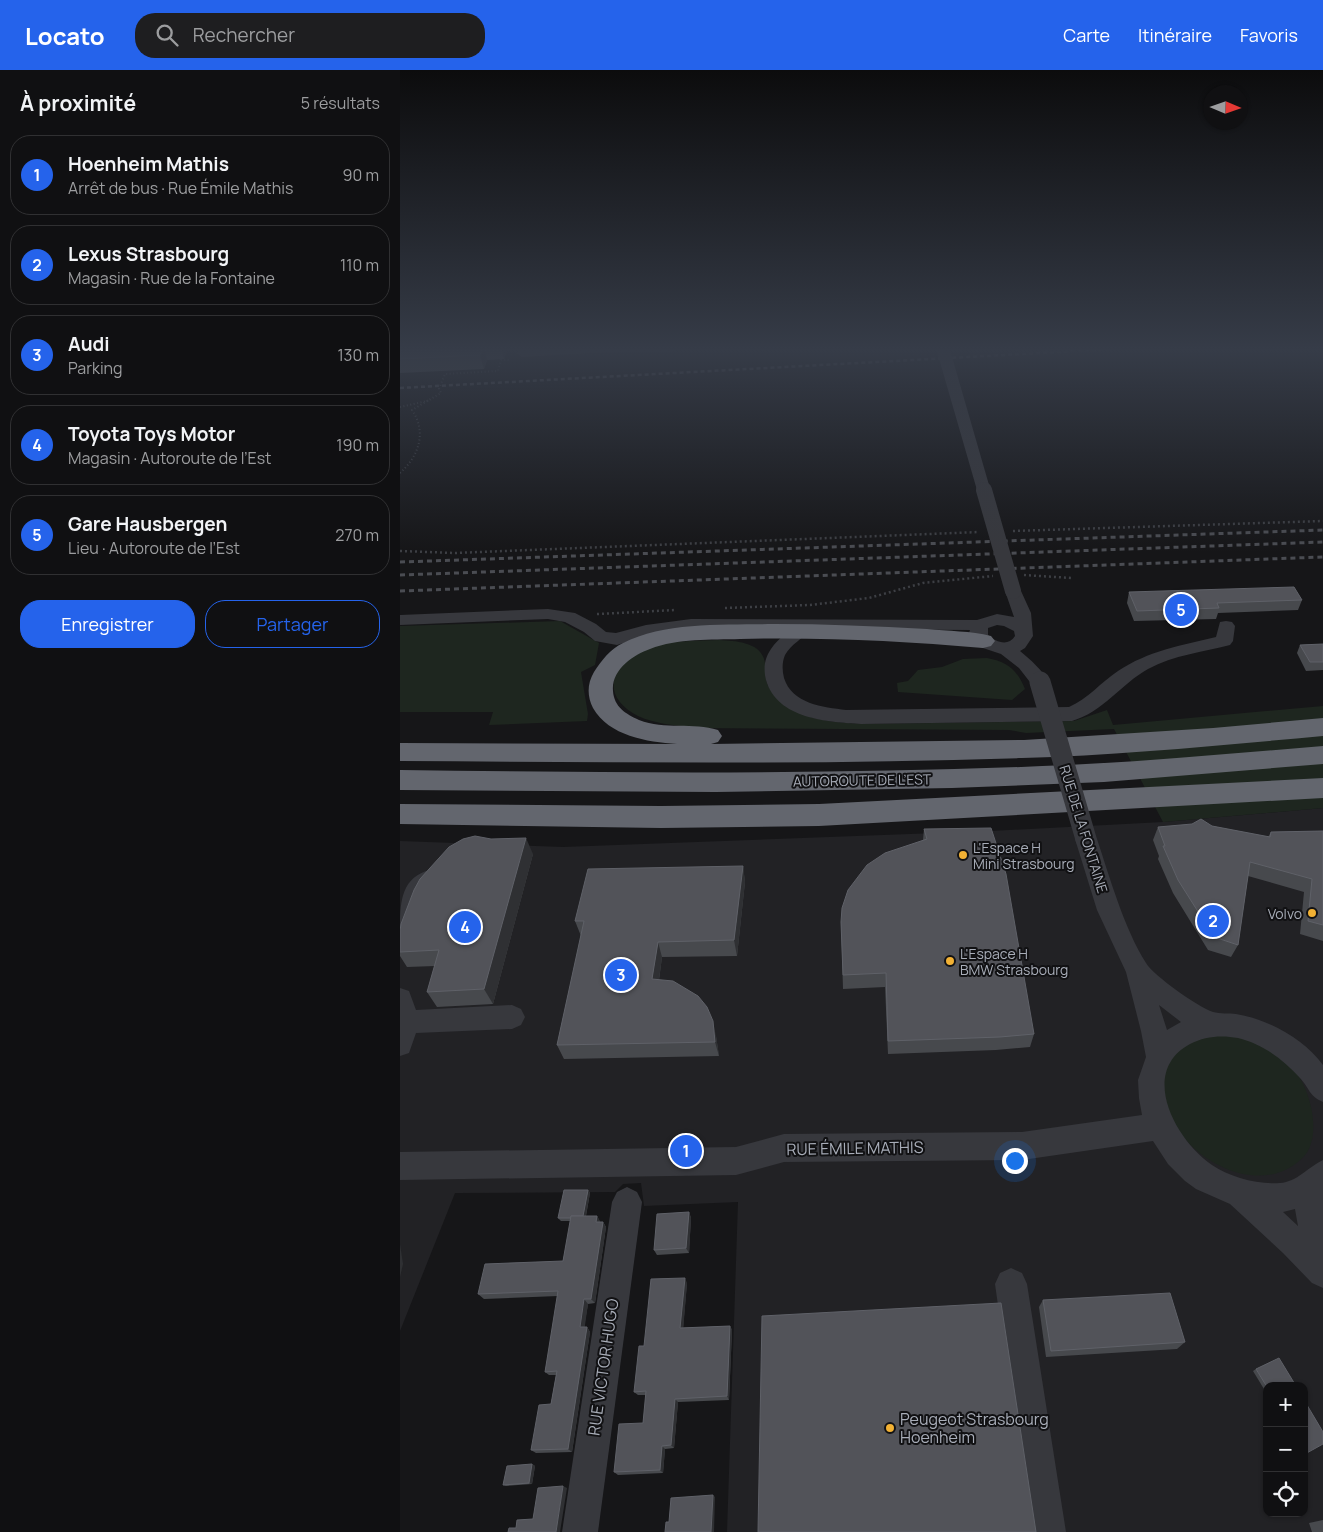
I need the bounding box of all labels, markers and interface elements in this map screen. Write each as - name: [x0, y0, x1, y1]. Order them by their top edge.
- search box: [135, 13, 485, 58]
- text: Locato: [25, 19, 105, 52]
- icon: search: [153, 21, 181, 49]
- text: Rechercher: [193, 22, 295, 48]
- text: Carte: [1063, 23, 1110, 47]
- text: Itinéraire: [1138, 23, 1212, 47]
- text: Favoris: [1240, 23, 1298, 47]
- north arrow: [1203, 85, 1248, 130]
- text: À proximité: [20, 89, 136, 117]
- text: 5 résultats: [301, 92, 380, 114]
- text: Hoenheim Mathis: [68, 151, 229, 177]
- text: 1: [33, 164, 41, 186]
- text: 90 m: [343, 164, 379, 186]
- text: Arrêt de bus · Rue Émile Mathis: [68, 177, 293, 199]
- text: Lexus Strasbourg: [68, 241, 229, 267]
- text: 2: [32, 254, 42, 276]
- text: 110 m: [340, 254, 379, 276]
- text: Magasin · Rue de la Fontaine: [68, 267, 275, 289]
- text: Audi: [68, 331, 110, 357]
- text: 3: [32, 344, 42, 366]
- text: 130 m: [337, 344, 379, 366]
- text: Parking: [68, 357, 123, 379]
- text: Toyota Toys Motor: [68, 421, 235, 447]
- text: 4: [32, 434, 42, 456]
- text: 190 m: [336, 434, 379, 456]
- text: Magasin · Autoroute de l’Est: [68, 447, 272, 469]
- text: Gare Hausbergen: [68, 511, 227, 537]
- text: 5: [32, 524, 42, 546]
- text: 270 m: [335, 524, 379, 546]
- text: Lieu · Autoroute de l’Est: [68, 537, 240, 559]
- pin: 5: [1165, 591, 1197, 629]
- button: Enregistrer: [20, 600, 195, 648]
- button: Partager: [205, 600, 380, 648]
- street label: RUE DE LA FONTAINE: [1055, 763, 1113, 895]
- street label: AUTOROUTE DE L’EST: [793, 769, 932, 791]
- place label: L'Espace H Mini Strasbourg: [973, 838, 1075, 873]
- marker: L'Espace H Mini Strasbourg: [957, 849, 969, 861]
- pin: 2: [1197, 902, 1229, 940]
- place label: Volvo: [1268, 904, 1302, 923]
- marker: Volvo: [1306, 907, 1318, 919]
- pin: 4: [449, 908, 481, 946]
- place label: L'Espace H BMW Strasbourg: [960, 944, 1068, 979]
- marker: L'Espace H BMW Strasbourg: [944, 955, 956, 967]
- pin: 3: [605, 956, 637, 994]
- pin: 1: [670, 1132, 702, 1170]
- street label: RUE ÉMILE MATHIS: [786, 1136, 924, 1160]
- your location: [1002, 1148, 1028, 1174]
- street label: RUE VICTOR HUGO: [583, 1297, 624, 1437]
- map controls: [1263, 1382, 1308, 1517]
- button: +: [1263, 1382, 1308, 1427]
- place label: Peugeot Strasbourg Hoenheim: [900, 1408, 1049, 1448]
- marker: Peugeot Strasbourg Hoenheim: [884, 1422, 896, 1434]
- button: −: [1263, 1427, 1308, 1472]
- button: locate: [1263, 1472, 1308, 1517]

